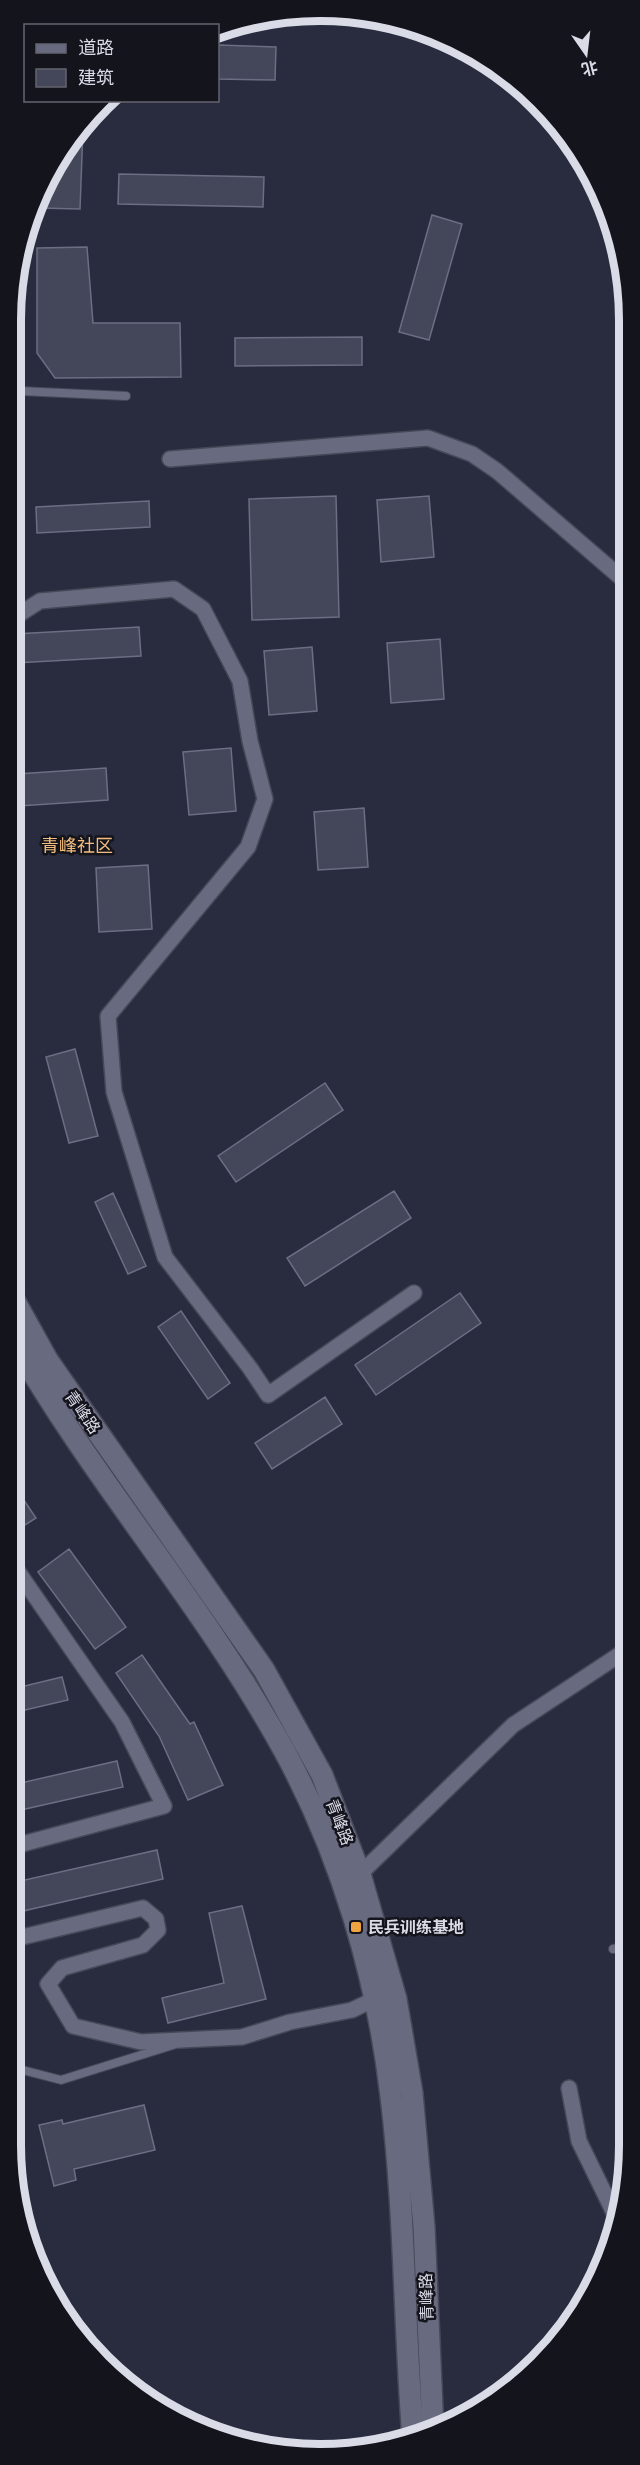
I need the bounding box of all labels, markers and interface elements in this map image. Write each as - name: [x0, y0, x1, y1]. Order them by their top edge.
- legend: [24, 24, 219, 102]
- north arrow: [556, 24, 616, 84]
- text: 道路: [78, 38, 114, 58]
- text: 北: [580, 58, 599, 78]
- text: 建筑: [78, 68, 114, 88]
- district label: 青峰社区: [41, 836, 113, 856]
- street label: 青峰路: [62, 1388, 103, 1437]
- street label: 青峰路: [323, 1797, 356, 1848]
- place label: 民兵训练基地: [368, 1919, 464, 1936]
- marker: 民兵训练基地: [349, 1920, 363, 1934]
- street label: 青峰路: [417, 2273, 436, 2321]

